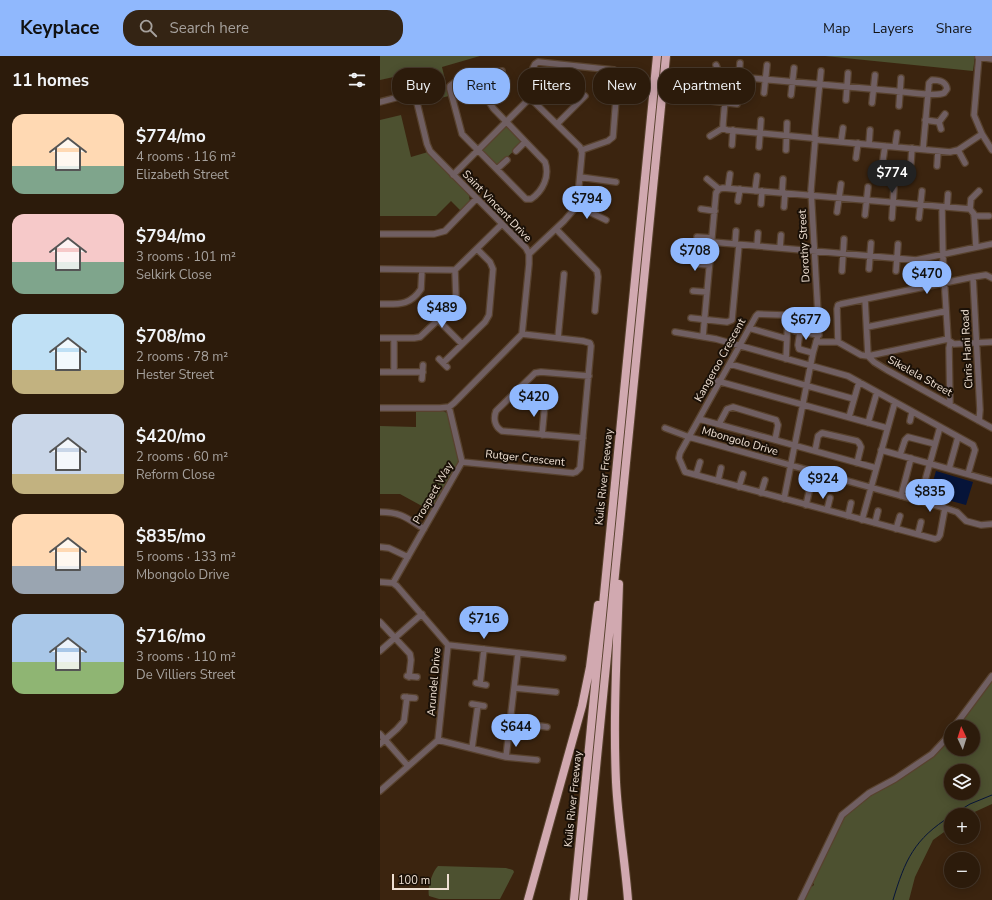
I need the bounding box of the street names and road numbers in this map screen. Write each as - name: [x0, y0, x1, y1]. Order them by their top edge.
- street label: Saint Vincent Drive: [459, 167, 535, 245]
- street label: Dorothy Street: [795, 209, 813, 283]
- street label: Chris Hani Road: [957, 309, 977, 389]
- street label: Kangeroo Crescent: [691, 315, 749, 405]
- street label: Sikelela Street: [885, 352, 955, 400]
- street label: Mbongolo Drive: [700, 423, 780, 459]
- street label: Kuils River Freeway: [591, 428, 617, 526]
- street label: Rutger Crescent: [485, 446, 566, 470]
- street label: Prospect Way: [409, 459, 457, 527]
- street label: Arundel Drive: [424, 647, 444, 717]
- street label: Kuils River Freeway: [560, 750, 586, 848]

